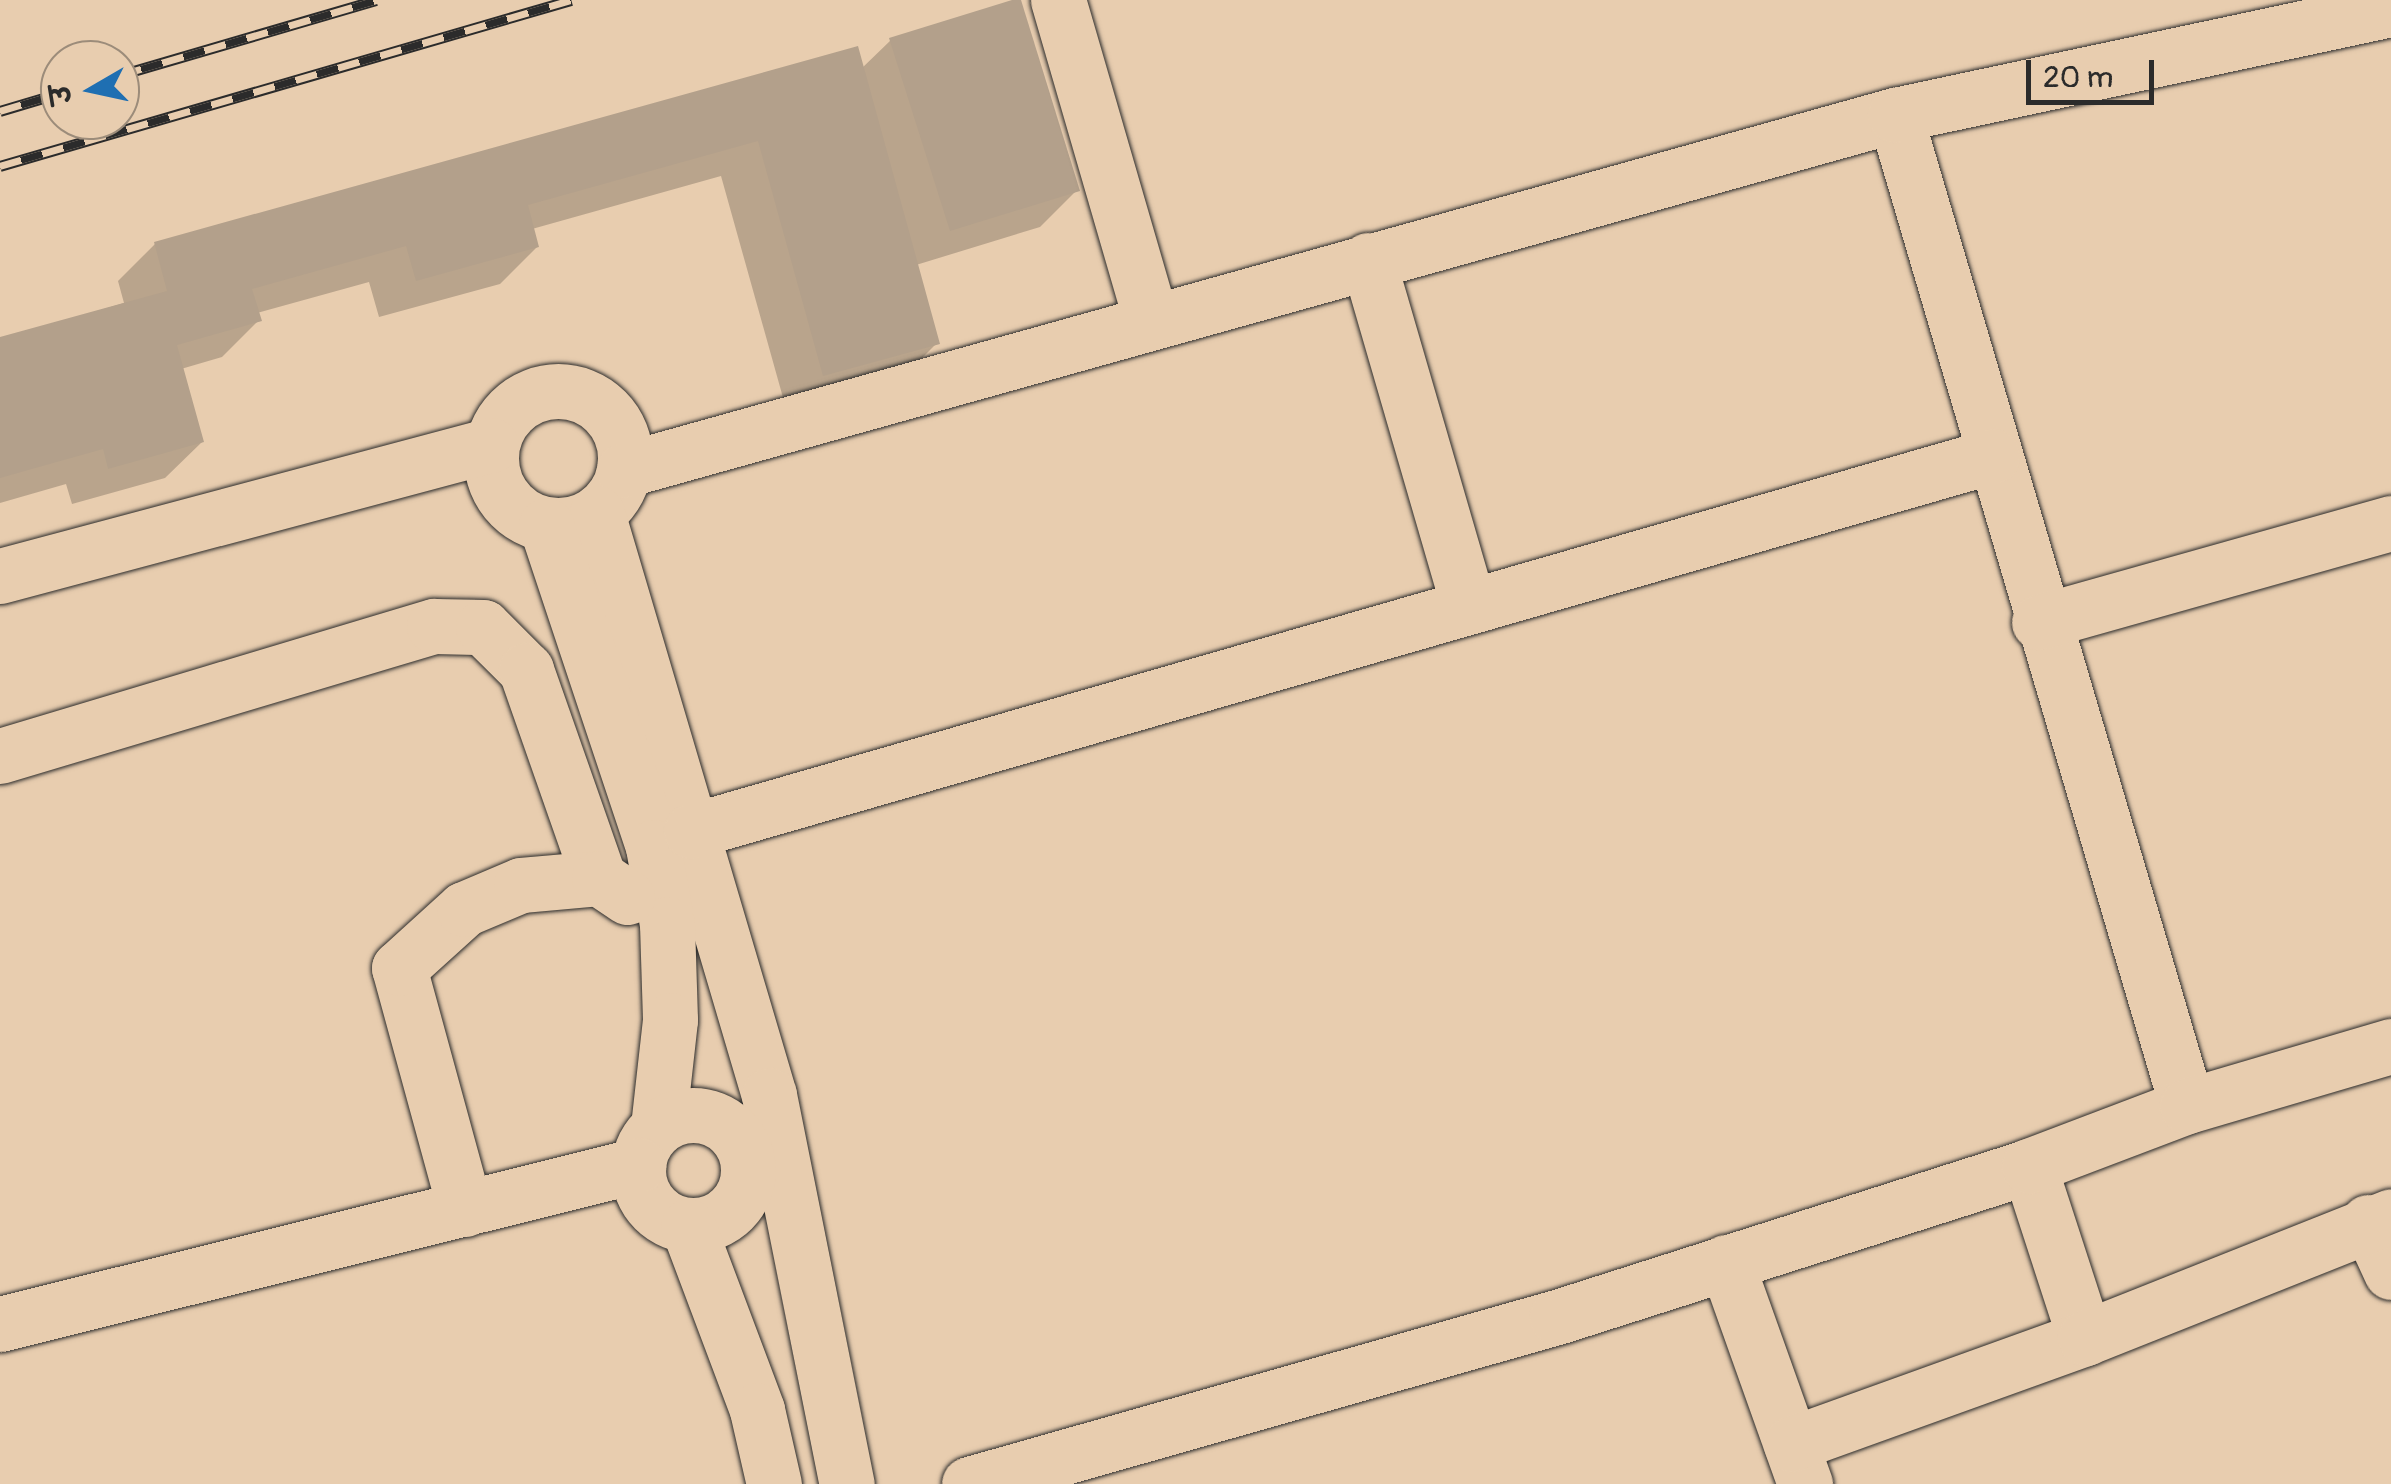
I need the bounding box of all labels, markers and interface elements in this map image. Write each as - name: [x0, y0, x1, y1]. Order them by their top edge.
- north arrow: [40, 40, 140, 140]
- scale bar: [2031, 40, 2158, 102]
- text: 20 m: [2043, 59, 2113, 96]
- text: उ: [43, 83, 81, 106]

